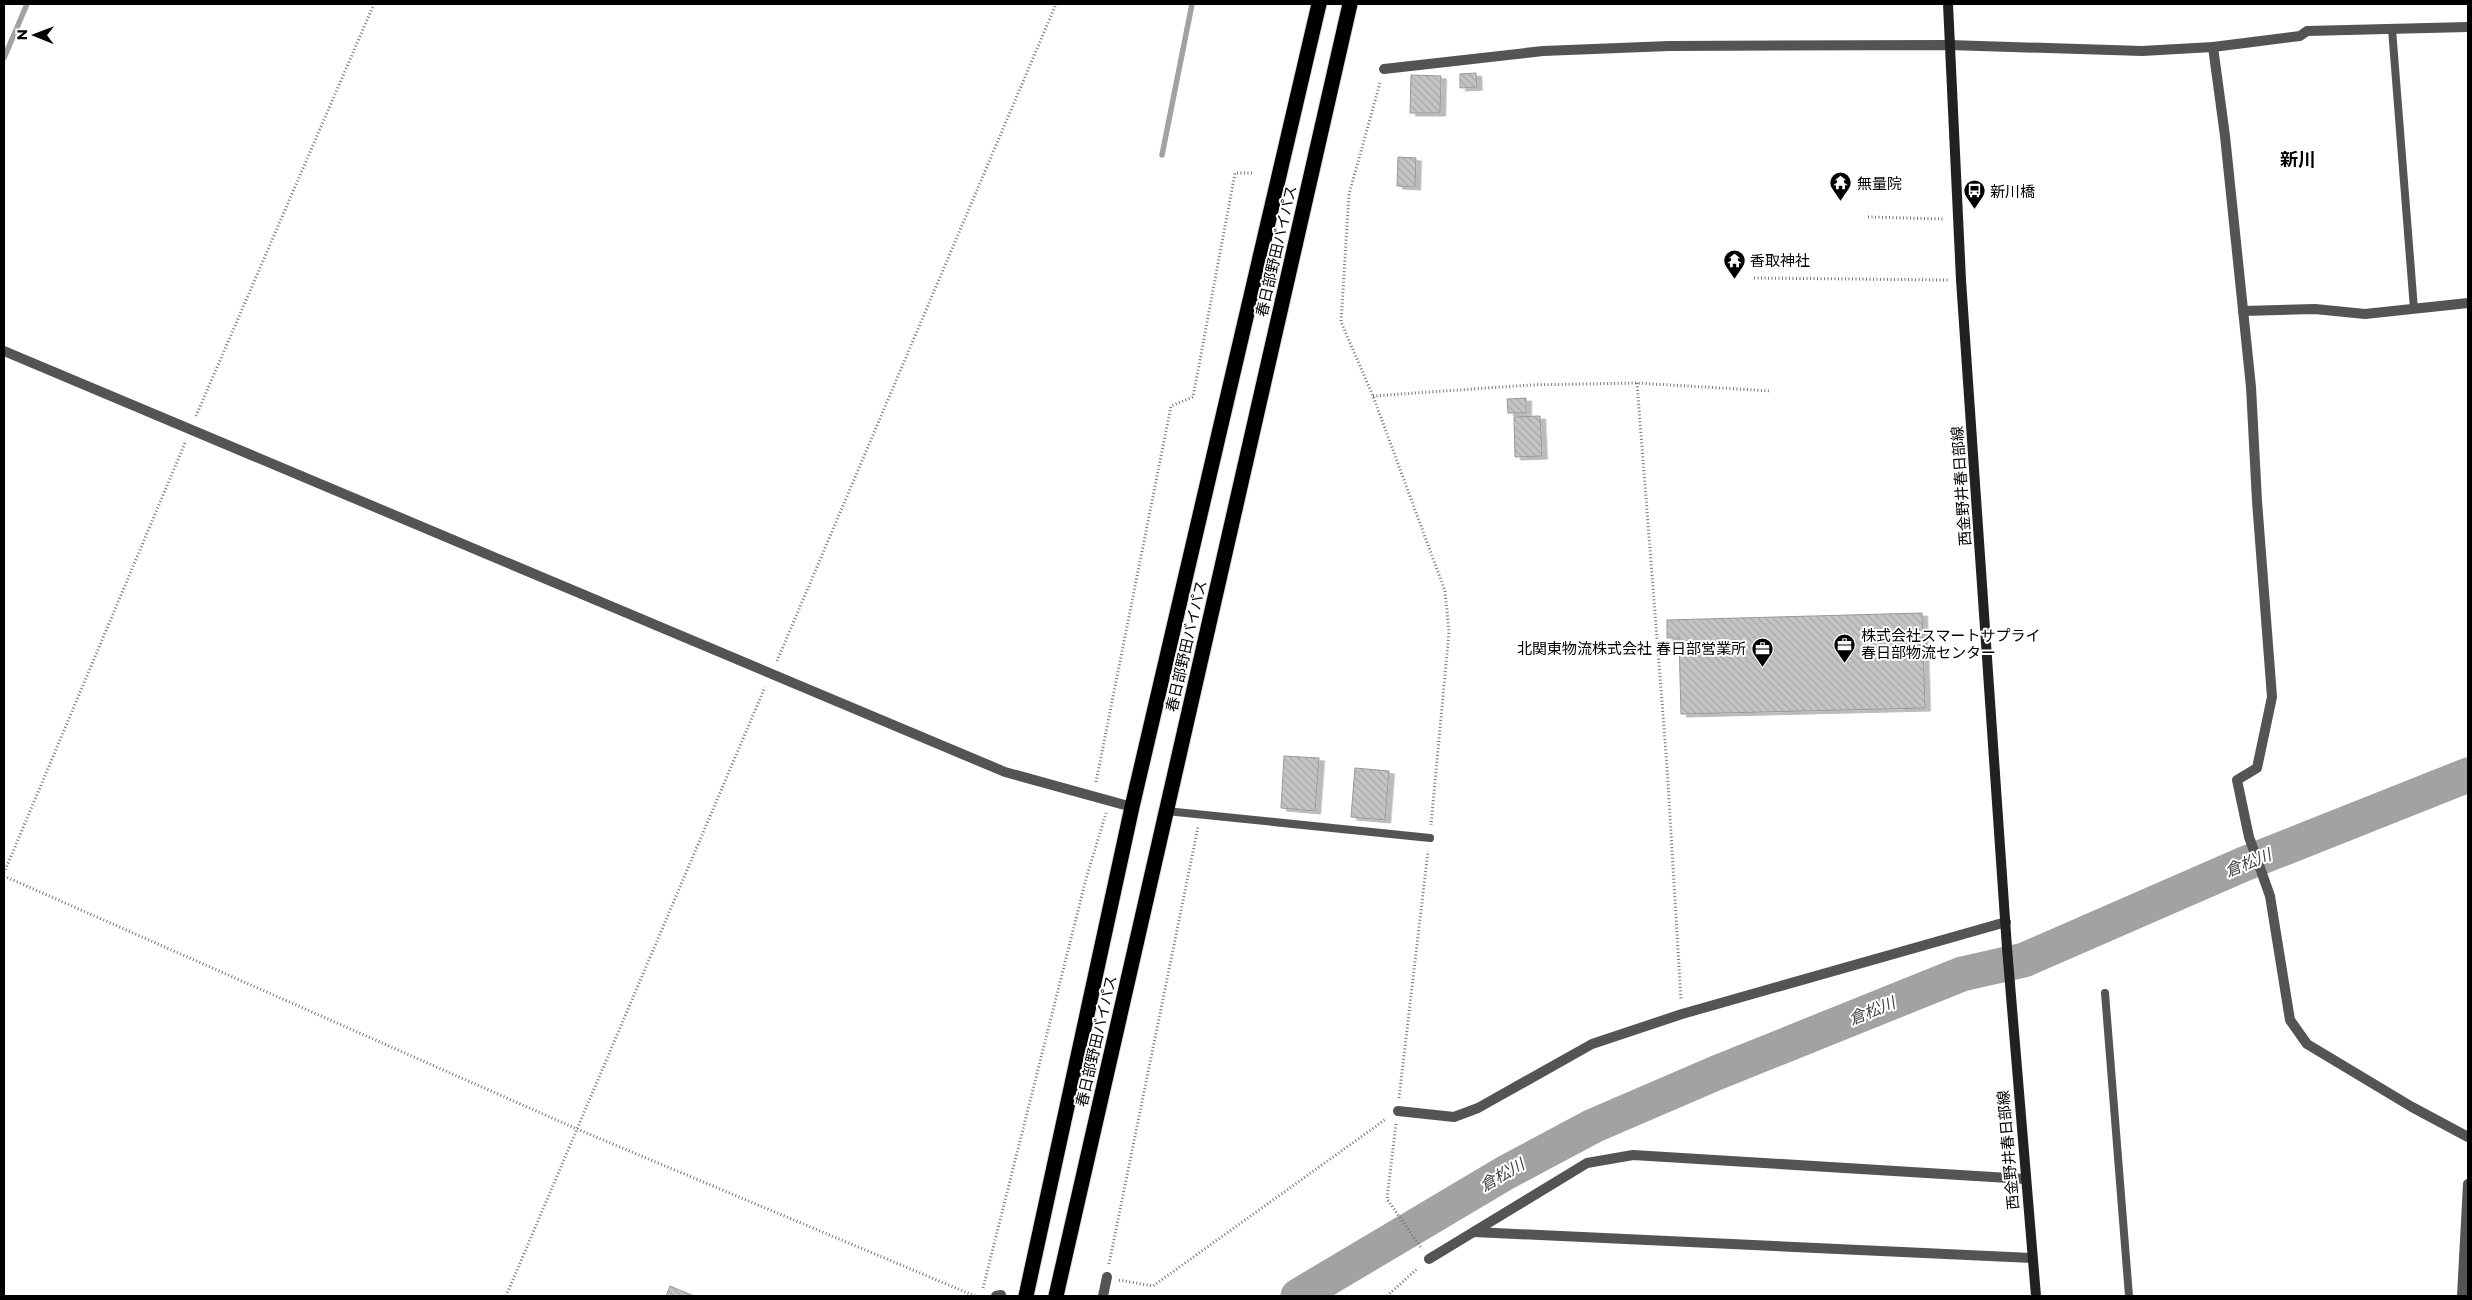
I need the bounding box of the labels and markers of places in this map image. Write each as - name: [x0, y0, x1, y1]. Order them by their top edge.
- temple icon: 無量院: [1829, 171, 1853, 202]
- place label: 無量院: [1857, 174, 1902, 193]
- bus stop icon: 新川橋: [1962, 179, 1986, 210]
- place label: 新川橋: [1990, 182, 2035, 201]
- temple icon: 香取神社: [1722, 248, 1746, 279]
- place label: 香取神社: [1750, 251, 1810, 270]
- place label: 株式会社スマートサプライ 春日部物流センター: [1861, 626, 2041, 662]
- office icon: 株式会社スマートサプライ 春日部物流センター: [1833, 632, 1857, 663]
- office icon: 北関東物流株式会社 春日部営業所: [1750, 636, 1774, 667]
- place label: 北関東物流株式会社 春日部営業所: [1517, 639, 1746, 658]

